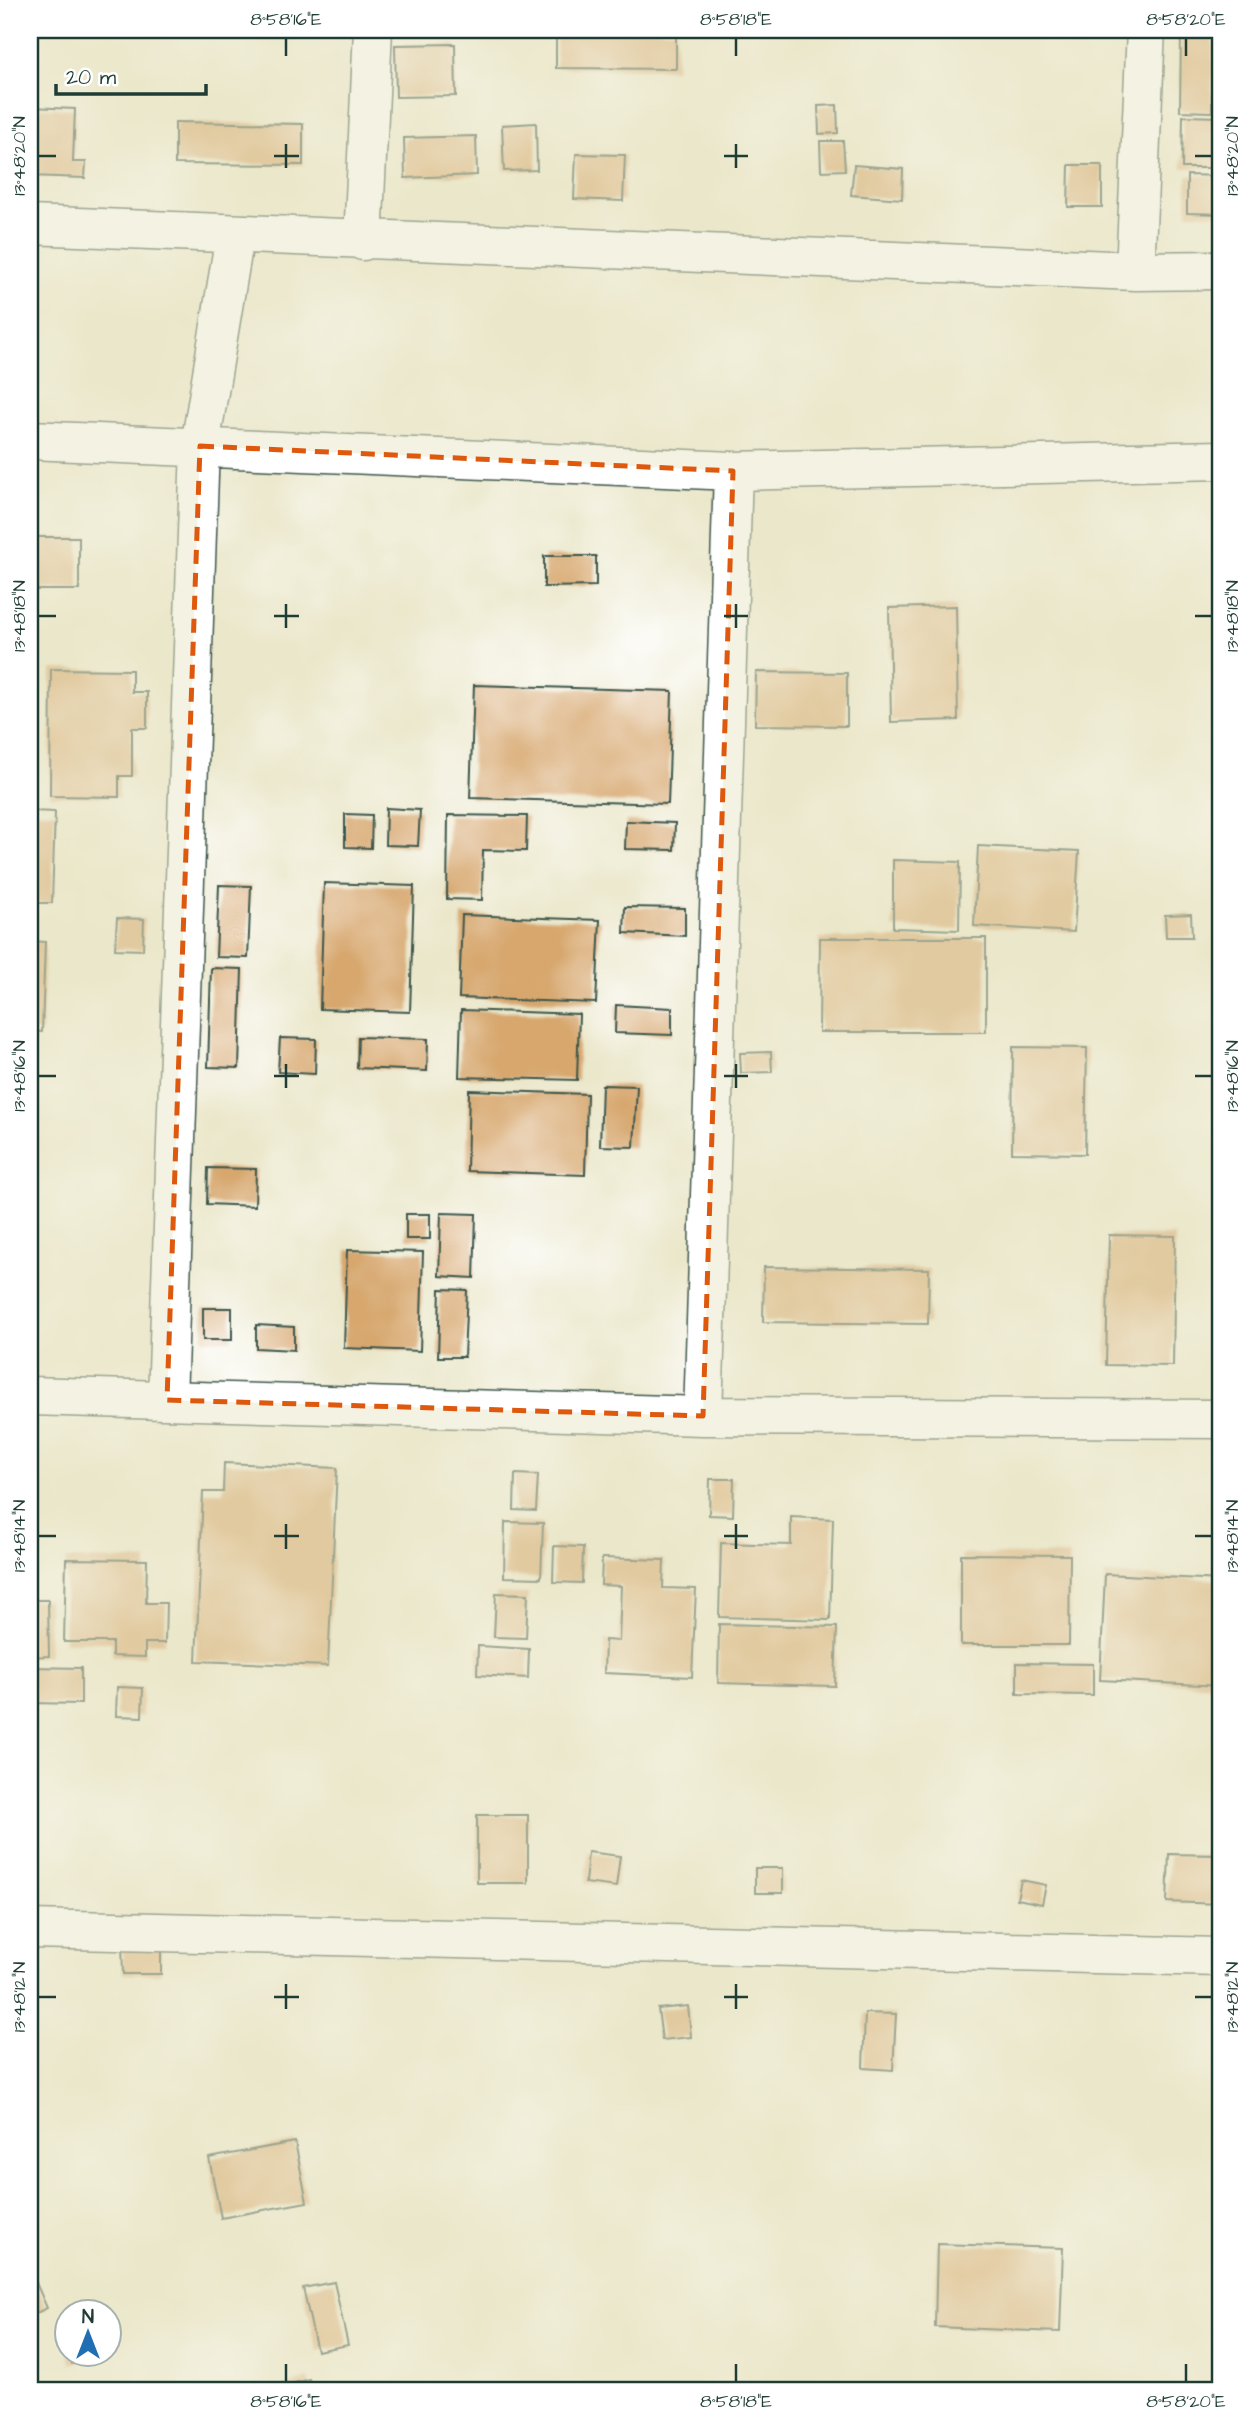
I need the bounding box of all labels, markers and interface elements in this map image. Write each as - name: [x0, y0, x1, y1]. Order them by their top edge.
- text: 8°58'16"E: [250, 7, 322, 32]
- text: 8°58'18"E: [700, 7, 772, 32]
- text: 8°58'20"E: [1146, 7, 1226, 32]
- scale bar: [56, 52, 206, 96]
- text: 20 m: [66, 63, 117, 92]
- text: 13°48'20"N: [7, 116, 32, 196]
- text: 13°48'20"N: [1220, 116, 1245, 196]
- text: 13°48'18"N: [7, 580, 32, 652]
- text: 13°48'18"N: [1220, 580, 1245, 652]
- text: 13°48'16"N: [7, 1040, 32, 1112]
- text: 13°48'16"N: [1220, 1040, 1245, 1112]
- text: 13°48'14"N: [7, 1500, 32, 1572]
- text: 13°48'14"N: [1220, 1500, 1245, 1572]
- text: 13°48'12"N: [7, 1962, 32, 2032]
- text: 13°48'12"N: [1220, 1962, 1245, 2032]
- north arrow: [52, 2298, 122, 2368]
- text: N: [82, 2304, 94, 2331]
- text: 8°58'16"E: [250, 2389, 322, 2414]
- text: 8°58'18"E: [700, 2389, 772, 2414]
- text: 8°58'20"E: [1146, 2389, 1226, 2414]

